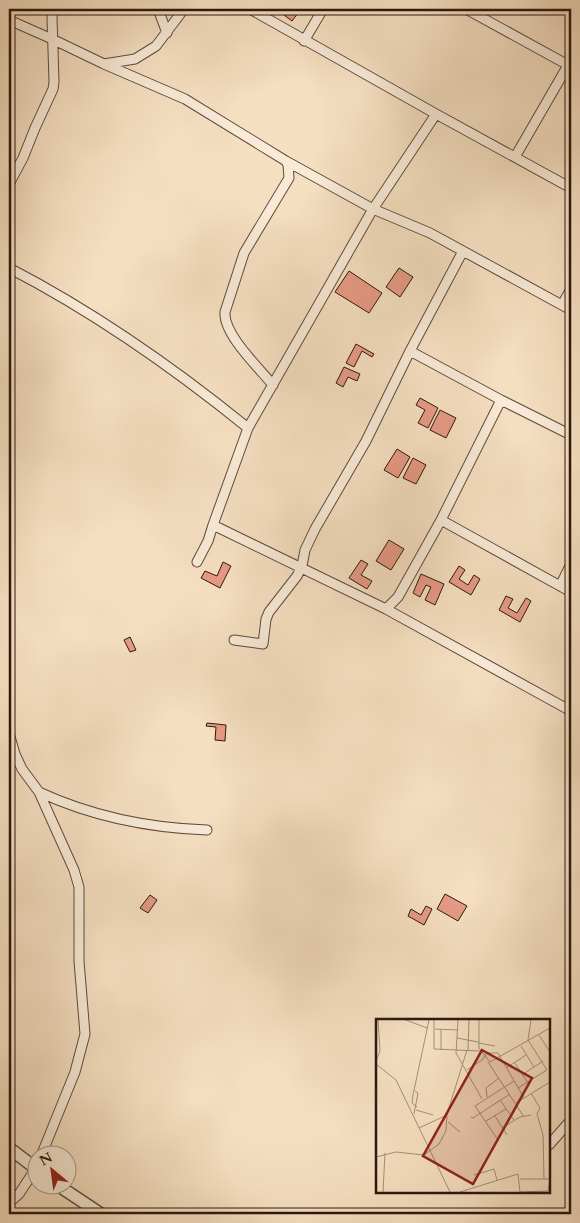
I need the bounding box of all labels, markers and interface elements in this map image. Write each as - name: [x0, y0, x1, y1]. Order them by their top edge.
- inset map: [376, 1019, 550, 1193]
- north arrow: [28, 1146, 78, 1196]
- text: N: [36, 1148, 56, 1170]

